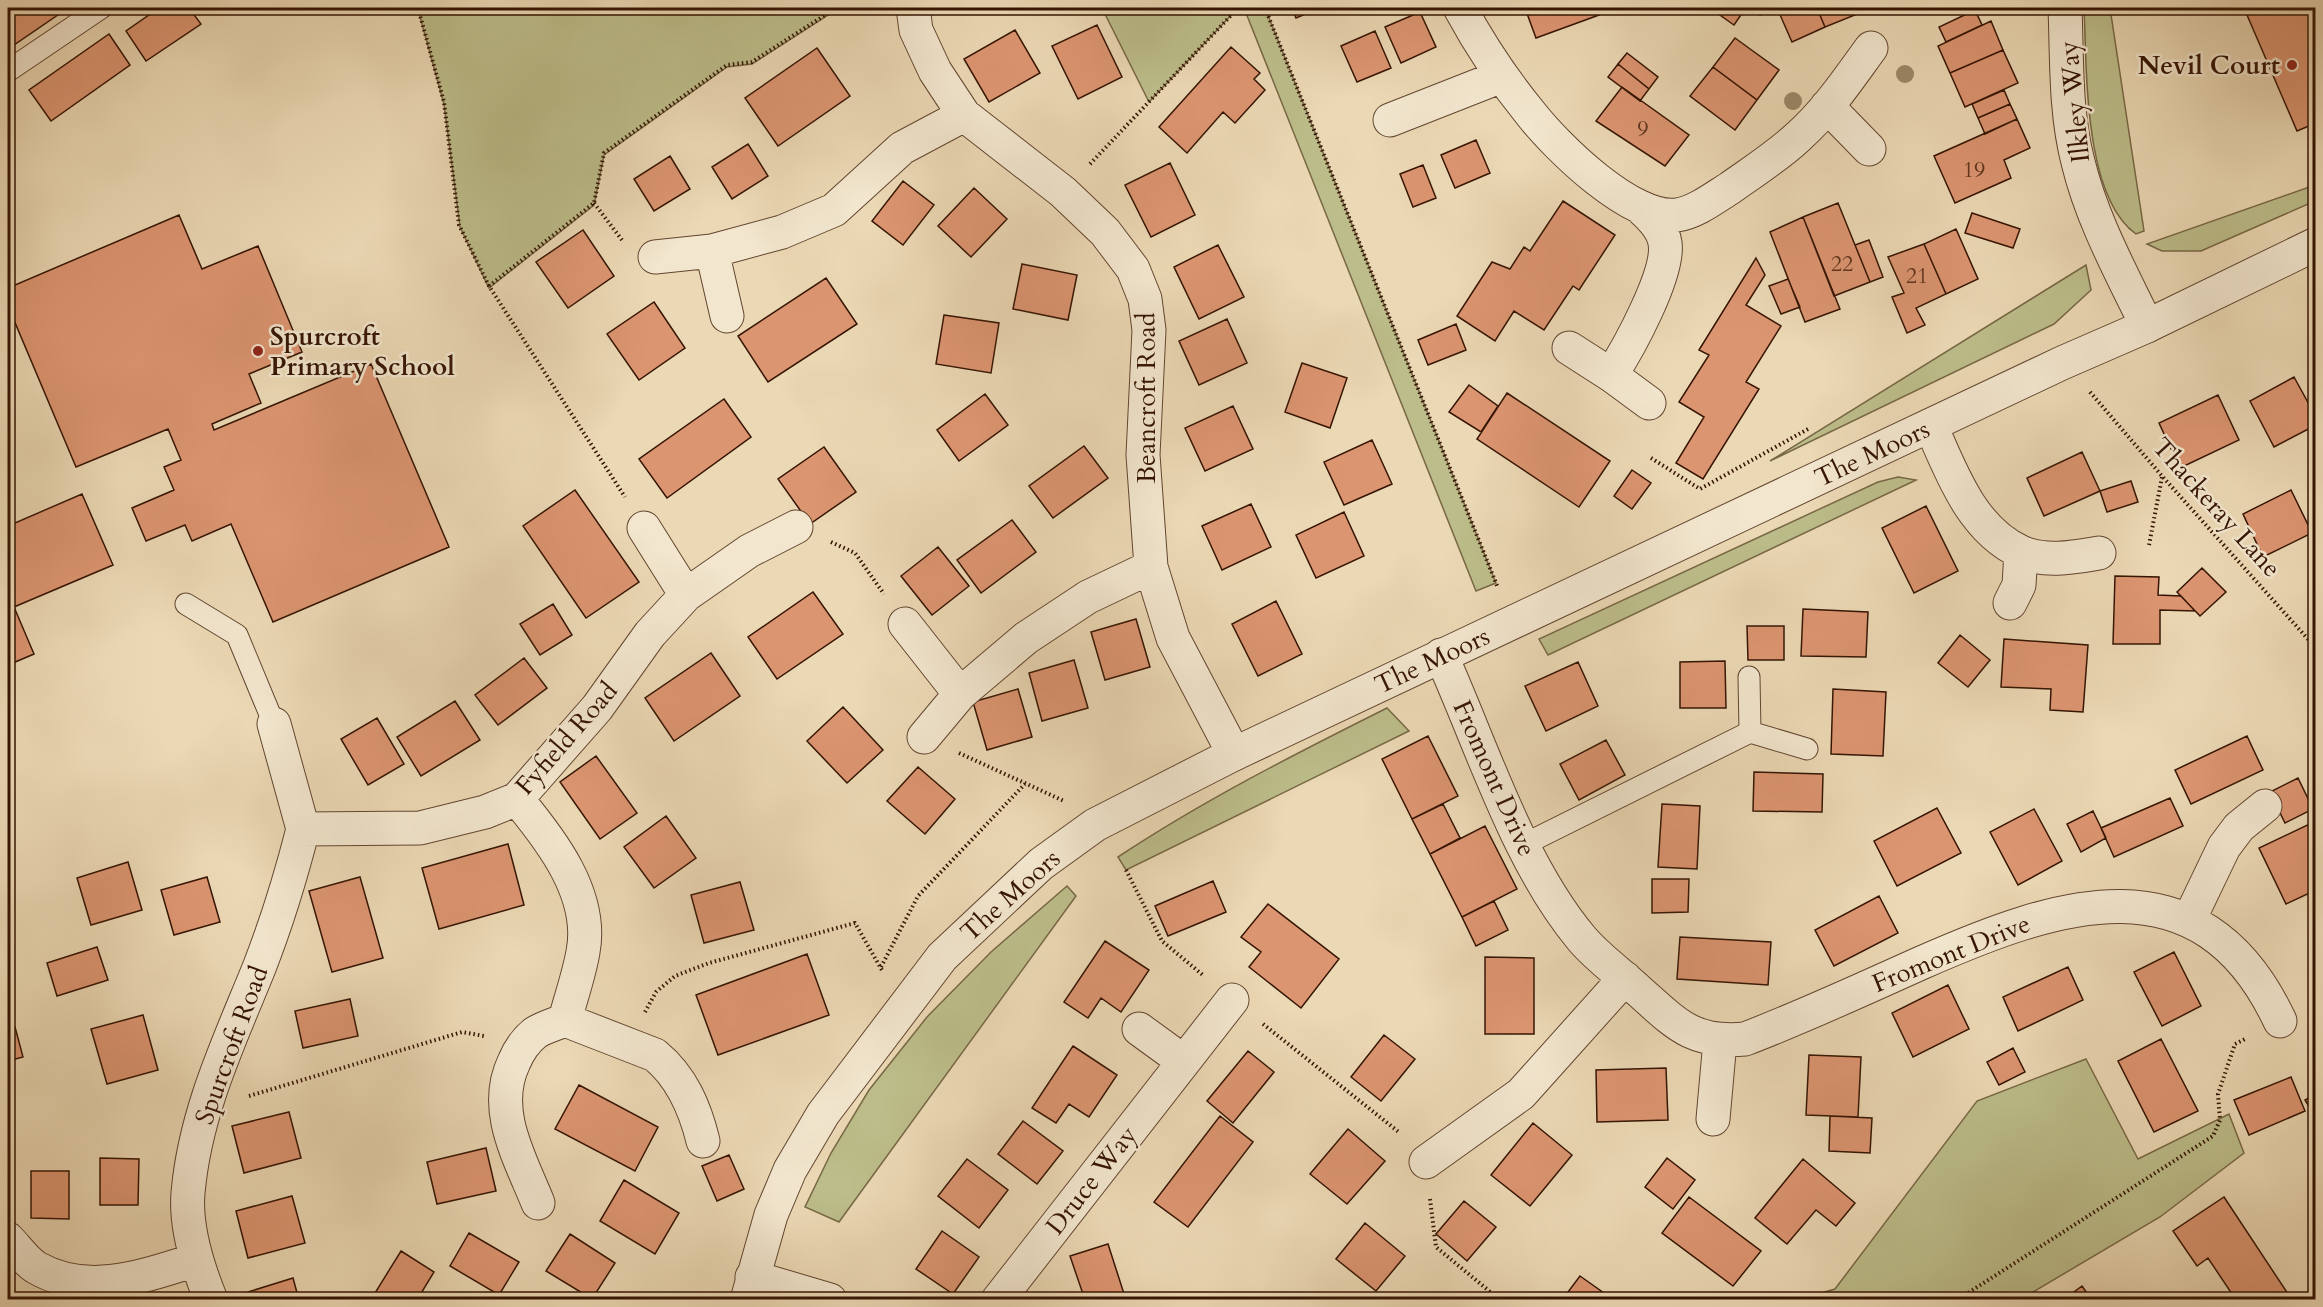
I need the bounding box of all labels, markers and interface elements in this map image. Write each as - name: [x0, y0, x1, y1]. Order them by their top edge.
- street label: Ilkley Way: [2051, 39, 2098, 165]
- place label: Nevil Court: [2138, 48, 2280, 83]
- marker: Nevil Court: [2285, 58, 2299, 72]
- house number: 9: [1637, 114, 1649, 144]
- house number: 19: [1963, 155, 1985, 185]
- house number: 22: [1831, 249, 1853, 279]
- house number: 21: [1906, 261, 1928, 291]
- street label: Beancroft Road: [1129, 312, 1164, 484]
- place label: Spurcroft Primary School: [270, 319, 455, 384]
- marker: Spurcroft Primary School: [251, 344, 265, 358]
- street label: The Moors: [1809, 412, 1935, 495]
- street label: Thackeray Lane: [2144, 430, 2289, 585]
- street label: The Moors: [1369, 619, 1495, 702]
- street label: Fyfield Road: [507, 674, 625, 802]
- street label: Fromont Drive: [1445, 695, 1545, 862]
- street label: The Moors: [953, 841, 1068, 949]
- street label: Fromont Drive: [1867, 906, 2035, 1001]
- street label: Spurcroft Road: [187, 961, 276, 1129]
- street label: Druce Way: [1038, 1118, 1145, 1242]

